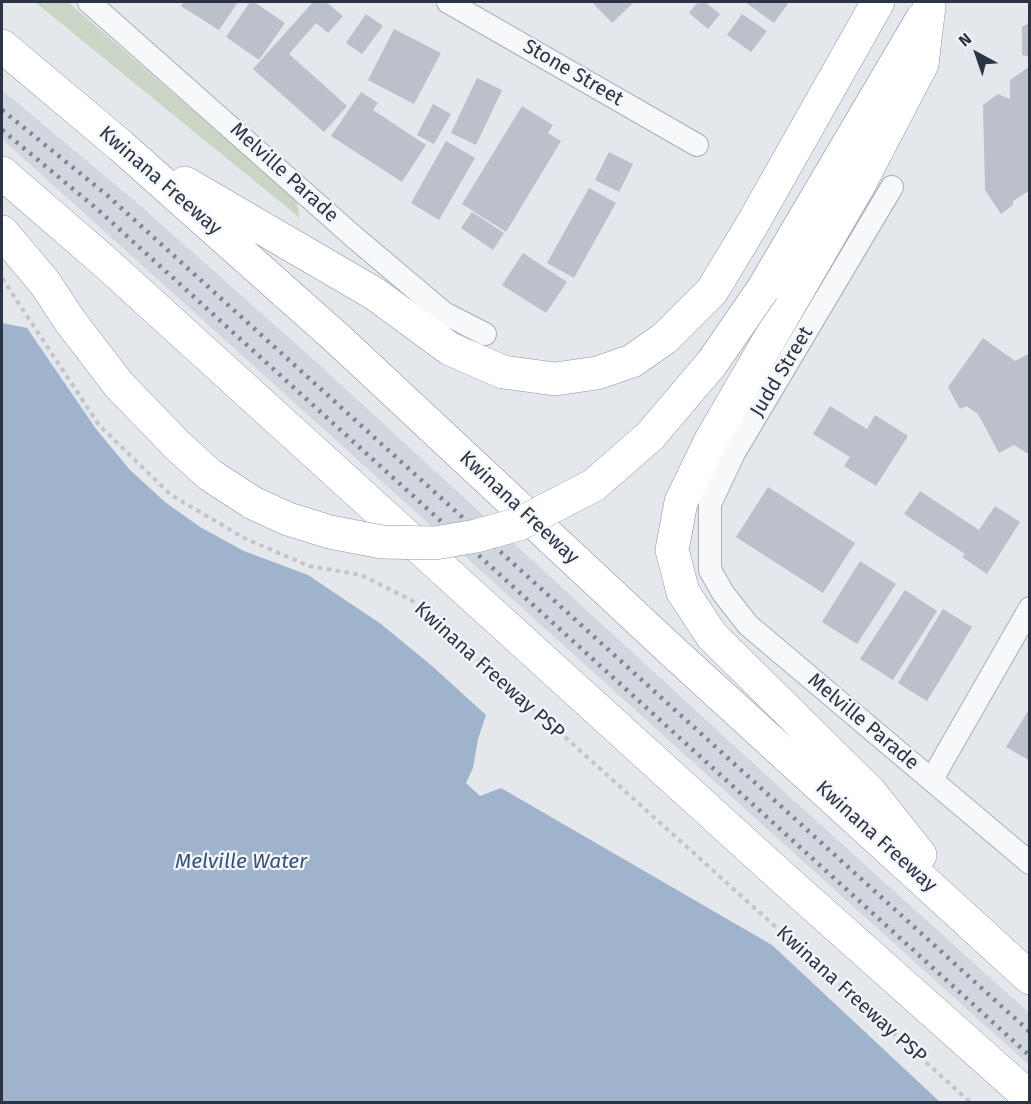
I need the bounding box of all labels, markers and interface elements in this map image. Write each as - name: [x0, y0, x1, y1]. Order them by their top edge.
- north arrow: [947, 24, 1007, 84]
- text: N: [955, 29, 975, 51]
- street label: Stone Street: [519, 35, 627, 111]
- street label: Melville Parade: [225, 118, 343, 228]
- street label: Kwinana Freeway: [94, 121, 226, 241]
- street label: Judd Street: [746, 322, 818, 422]
- street label: Kwinana Freeway: [454, 446, 584, 570]
- street label: Kwinana Freeway PSP: [409, 597, 569, 745]
- street label: Melville Parade: [803, 669, 923, 775]
- street label: Kwinana Freeway: [810, 776, 942, 898]
- water label: Melville Water: [175, 849, 307, 875]
- street label: Kwinana Freeway PSP: [771, 921, 931, 1069]

